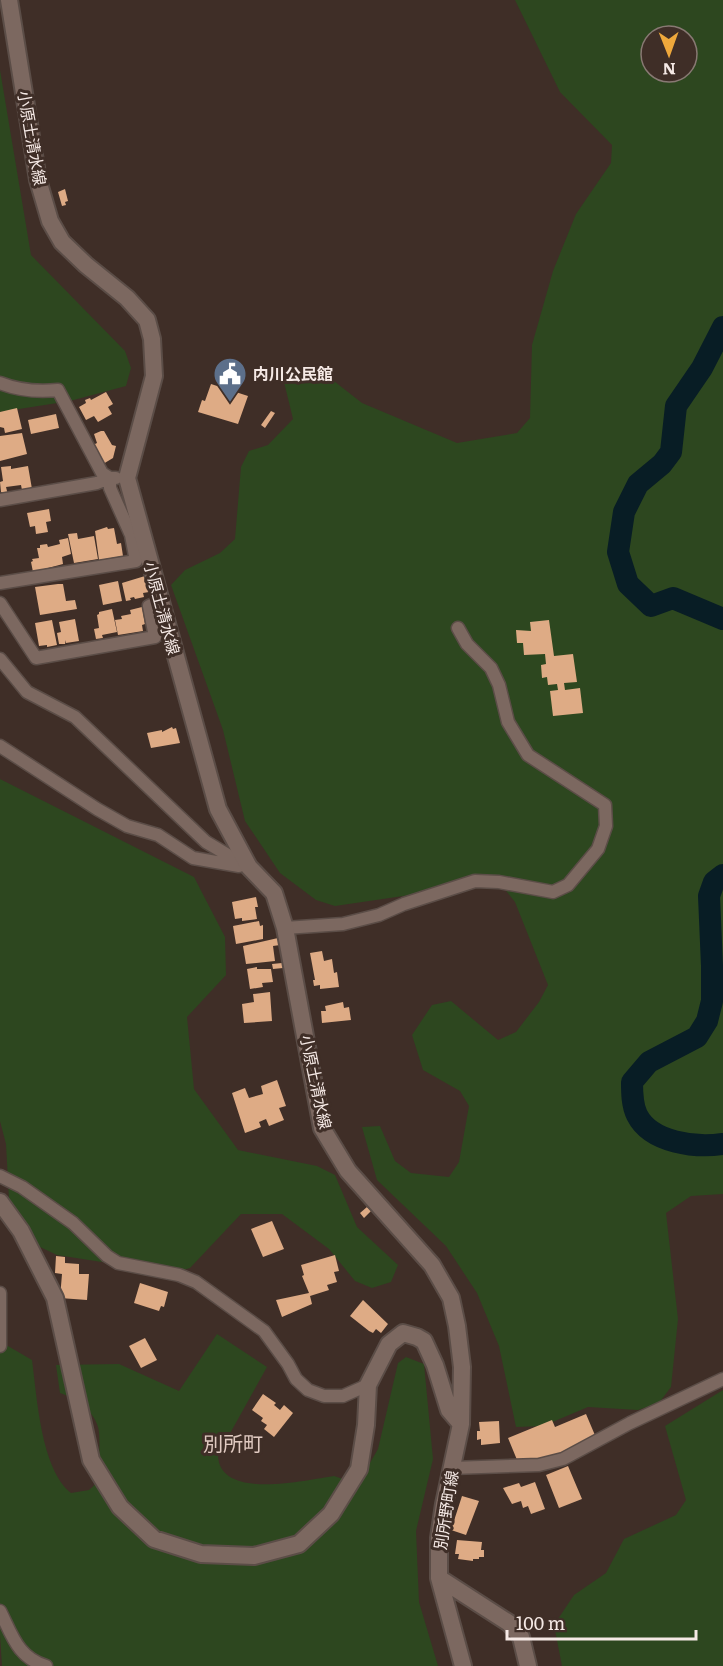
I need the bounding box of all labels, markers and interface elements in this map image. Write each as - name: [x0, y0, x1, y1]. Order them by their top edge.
- north arrow: [639, 24, 699, 84]
- text: N: [662, 58, 676, 82]
- street label: 小原土清水線: [13, 88, 53, 187]
- public building icon: 内川公民館: [212, 356, 248, 403]
- place label: 内川公民館: [253, 361, 333, 385]
- street label: 小原土清水線: [139, 558, 187, 657]
- street label: 小原土清水線: [295, 1032, 339, 1131]
- district label: 別所町: [203, 1427, 263, 1457]
- street label: 別所野町線: [427, 1468, 463, 1551]
- scale bar: [507, 1603, 696, 1641]
- text: 100 m: [516, 1609, 565, 1636]

